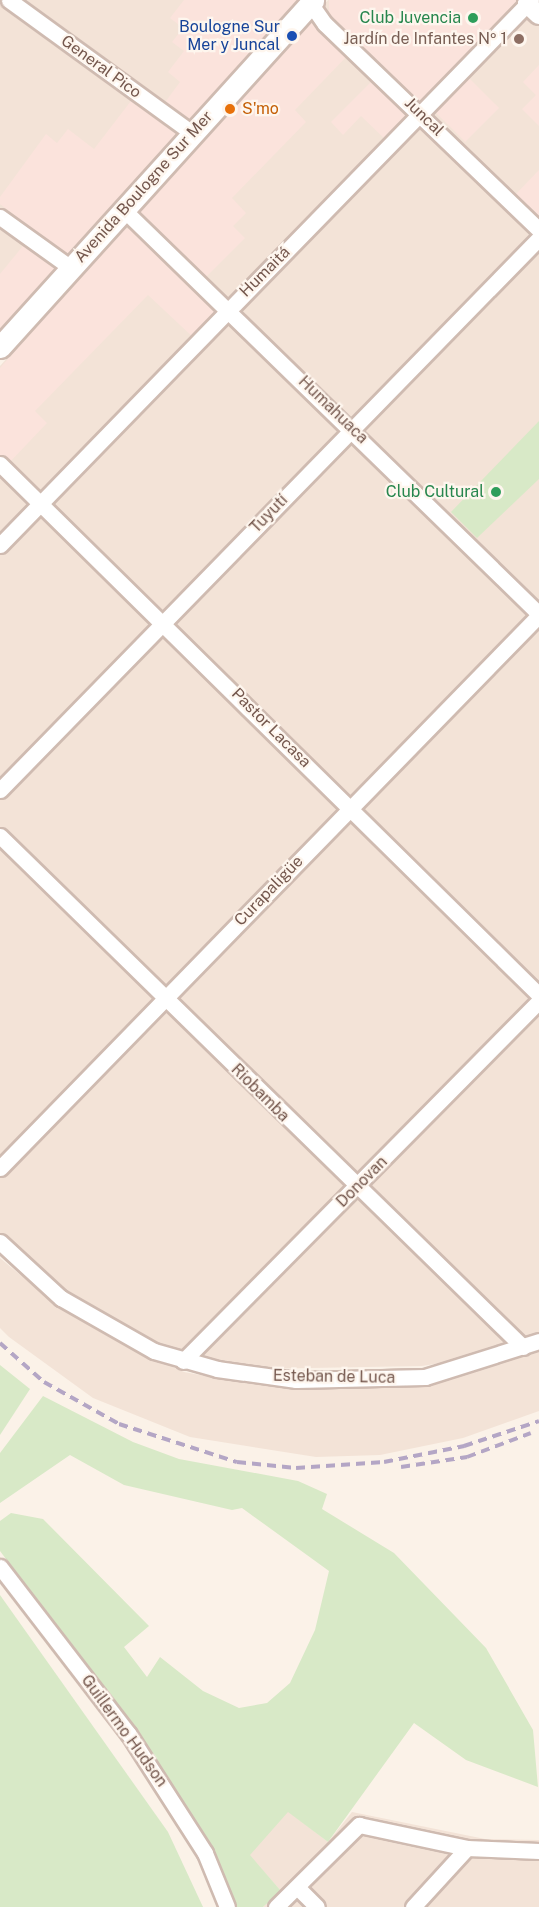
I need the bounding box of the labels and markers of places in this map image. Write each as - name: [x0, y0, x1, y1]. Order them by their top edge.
- place label: Club Juvencia: [359, 8, 461, 28]
- marker: Club Juvencia: [466, 11, 480, 25]
- place label: Boulogne Sur Mer y Juncal: [179, 17, 280, 55]
- marker: Boulogne Sur Mer y Juncal: [285, 29, 299, 43]
- place label: Jardín de Infantes Nº 1: [343, 29, 507, 49]
- marker: Jardín de Infantes Nº 1: [512, 32, 526, 46]
- place label: S'mo: [242, 99, 279, 119]
- marker: S'mo: [223, 102, 237, 116]
- place label: Club Cultural: [386, 482, 484, 502]
- marker: Club Cultural: [489, 485, 503, 499]

